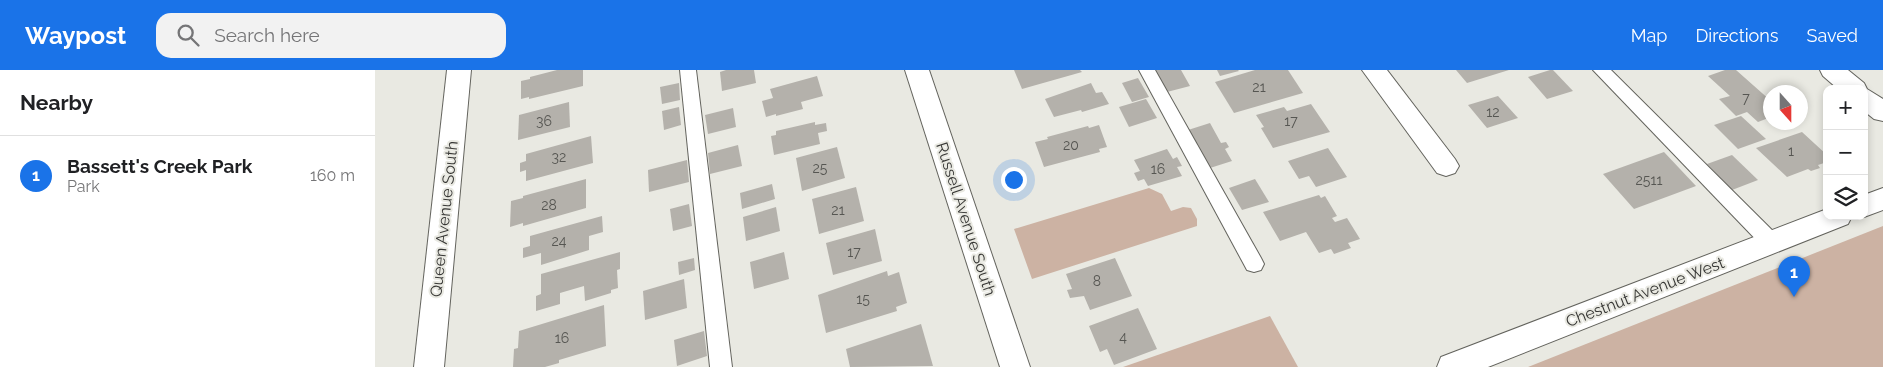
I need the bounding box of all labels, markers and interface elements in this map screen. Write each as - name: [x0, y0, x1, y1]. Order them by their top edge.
- search box: [156, 13, 506, 58]
- text: Waypost: [25, 21, 126, 50]
- icon: search: [174, 21, 202, 49]
- text: Search here: [214, 24, 320, 46]
- text: Map: [1631, 25, 1667, 46]
- text: Directions: [1695, 25, 1779, 46]
- text: Saved: [1807, 25, 1858, 46]
- house number: 21: [1252, 79, 1266, 95]
- north arrow: [1763, 85, 1808, 130]
- map controls: [1823, 85, 1868, 220]
- button: +: [1823, 85, 1868, 130]
- text: Nearby: [20, 90, 93, 115]
- house number: 7: [1742, 90, 1750, 106]
- house number: 12: [1486, 104, 1500, 120]
- house number: 36: [536, 113, 552, 129]
- house number: 17: [1284, 113, 1298, 129]
- button: −: [1823, 130, 1868, 175]
- house number: 20: [1063, 137, 1079, 153]
- street label: Queen Avenue South: [426, 140, 462, 298]
- street label: Russell Avenue South: [932, 140, 1000, 298]
- house number: 1: [1788, 143, 1794, 159]
- house number: 32: [552, 149, 566, 165]
- text: Bassett's Creek Park: [67, 155, 252, 177]
- house number: 25: [813, 160, 828, 176]
- house number: 16: [1151, 161, 1165, 177]
- text: 1: [32, 166, 40, 185]
- text: 160 m: [310, 166, 355, 185]
- your location: [1001, 167, 1027, 193]
- house number: 2511: [1636, 172, 1662, 188]
- button: layers: [1823, 175, 1868, 220]
- text: Park: [67, 177, 100, 196]
- house number: 28: [541, 197, 557, 213]
- house number: 21: [831, 202, 845, 218]
- house number: 24: [552, 233, 567, 249]
- house number: 17: [847, 244, 861, 260]
- street label: Chestnut Avenue West: [1563, 253, 1728, 331]
- pin: 1: [1778, 256, 1810, 297]
- house number: 8: [1093, 273, 1101, 289]
- house number: 15: [856, 291, 870, 307]
- house number: 4: [1119, 329, 1127, 345]
- house number: 16: [555, 330, 569, 346]

